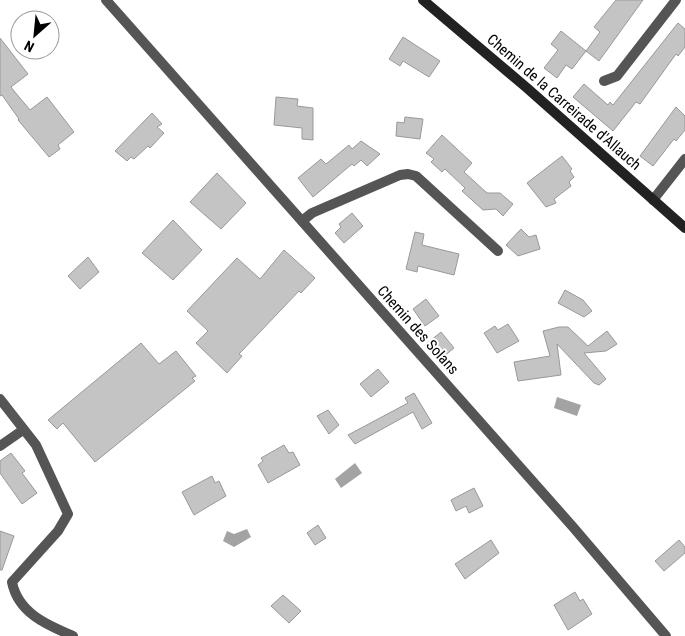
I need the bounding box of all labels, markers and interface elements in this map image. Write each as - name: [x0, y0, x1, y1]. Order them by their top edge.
- north arrow: [10, 10, 60, 60]
- street label: Chemin de la Carreirade d'Allauch: [483, 30, 645, 174]
- text: N: [22, 38, 37, 56]
- street label: Chemin des Solans: [373, 282, 463, 378]

